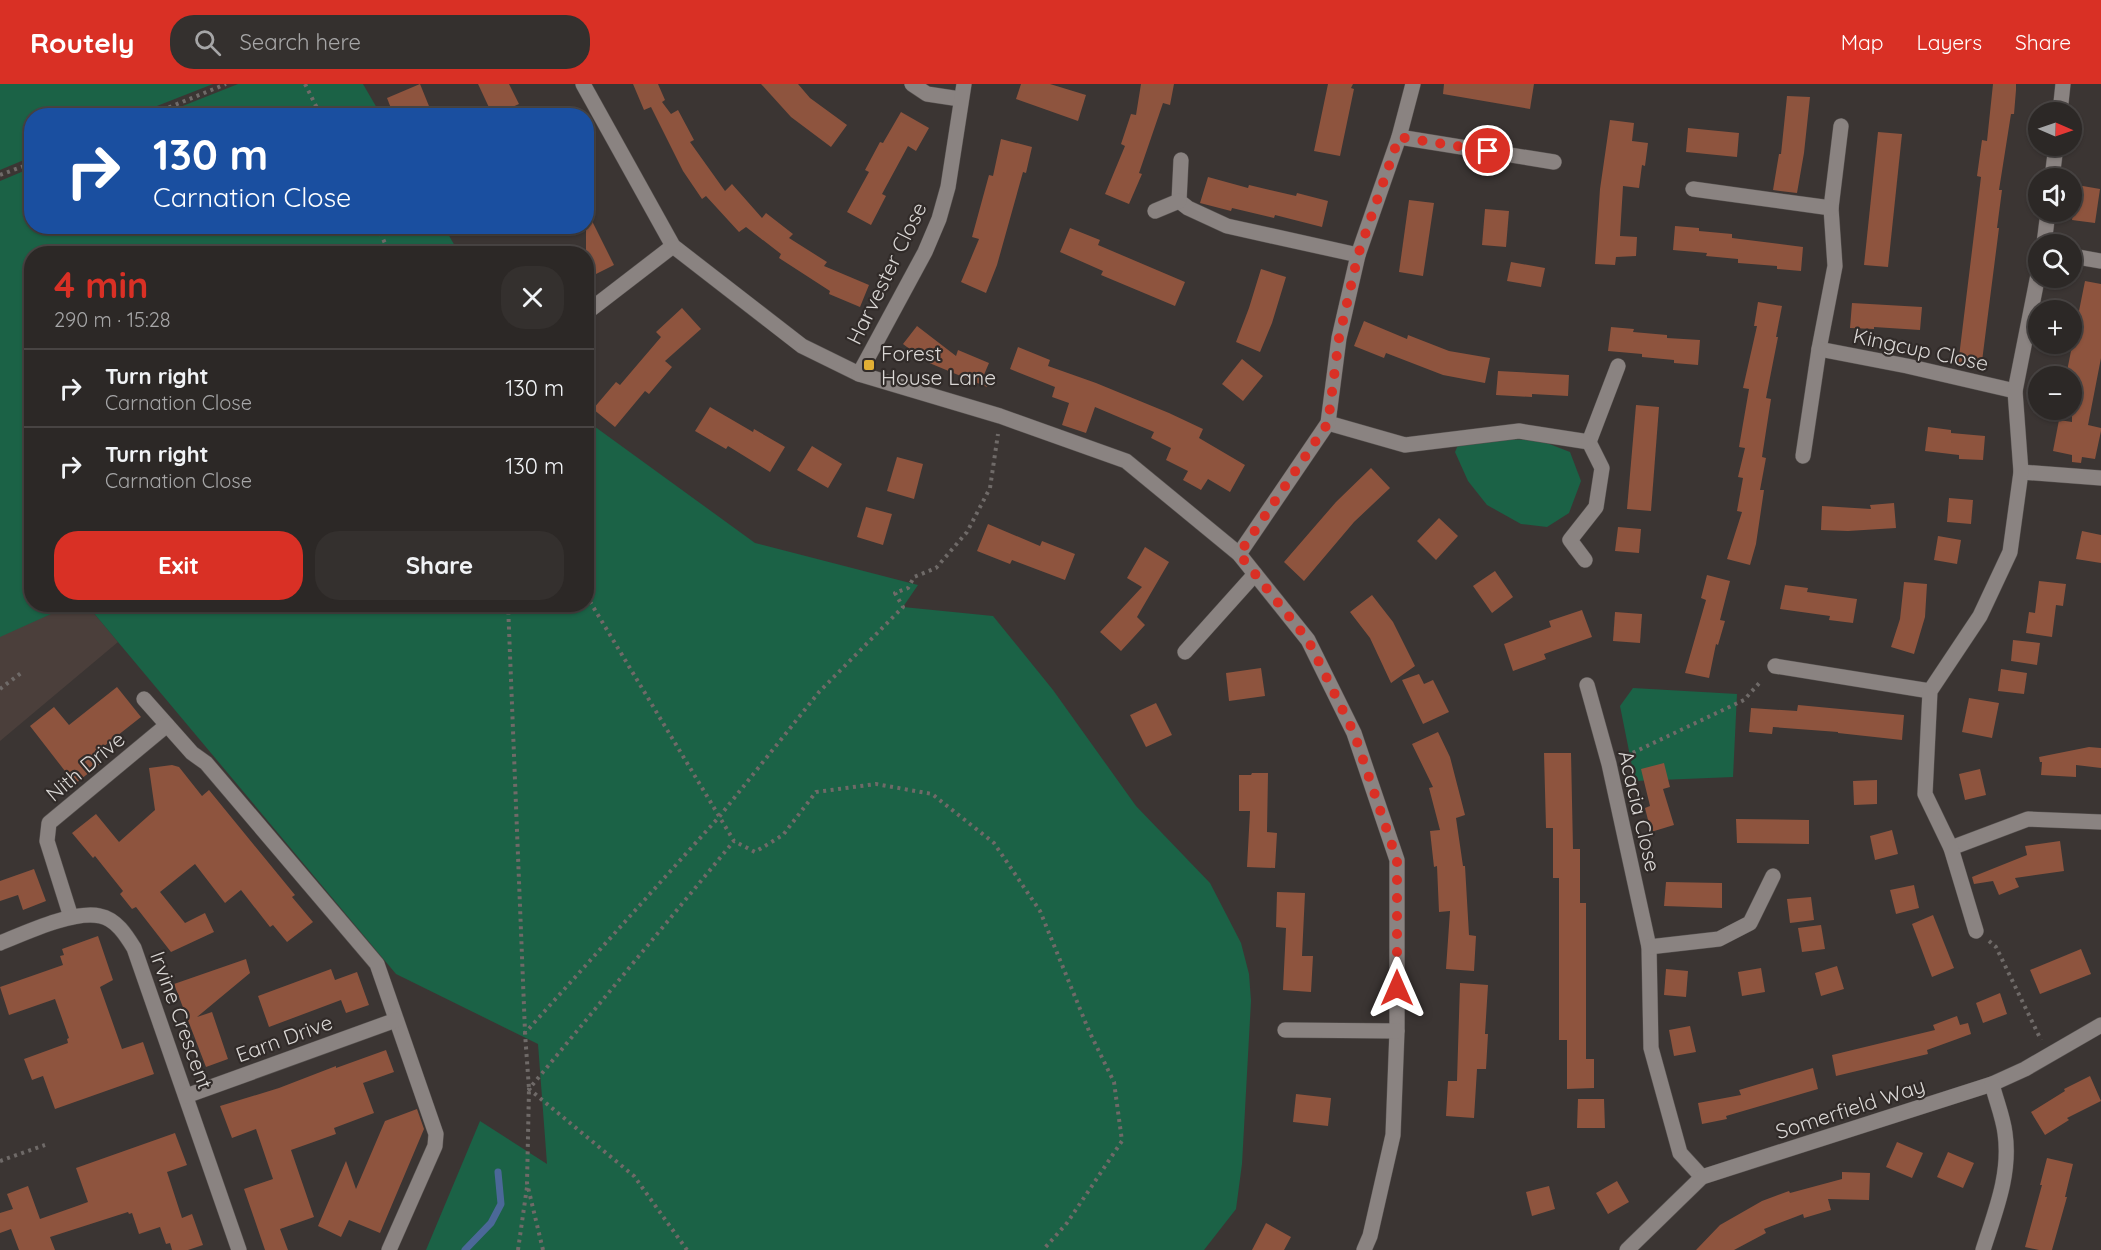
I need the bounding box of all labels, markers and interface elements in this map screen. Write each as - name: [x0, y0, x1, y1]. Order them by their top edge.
- search box: [170, 15, 590, 69]
- text: Routely: [30, 25, 134, 60]
- icon: search: [191, 26, 224, 59]
- text: Search here: [239, 28, 361, 56]
- text: Map: [1841, 29, 1884, 55]
- text: Layers: [1917, 29, 1982, 55]
- text: Share: [2015, 29, 2071, 55]
- north arrow: [2028, 102, 2082, 156]
- map controls: [2028, 102, 2082, 420]
- pin: [1462, 125, 1513, 176]
- text: 130 m: [153, 128, 268, 181]
- icon: right: [54, 132, 132, 210]
- icon: arrive: [1471, 134, 1504, 167]
- button: sound: [2028, 168, 2082, 222]
- text: Carnation Close: [153, 180, 351, 214]
- street label: Harvester Close: [840, 198, 932, 348]
- button: search: [2028, 234, 2082, 288]
- text: 4 min: [54, 262, 148, 307]
- button: close: [501, 266, 564, 329]
- button: +: [2028, 300, 2082, 354]
- text: 290 m · 15:28: [54, 307, 171, 332]
- street label: Kingcup Close: [1851, 322, 1991, 376]
- place label: Forest House Lane: [881, 340, 996, 390]
- marker: Forest House Lane: [862, 358, 876, 372]
- text: Turn right: [105, 362, 209, 390]
- button: −: [2028, 366, 2082, 420]
- icon: right: [54, 372, 87, 405]
- text: 130 m: [505, 374, 564, 402]
- text: Carnation Close: [105, 390, 252, 415]
- text: Turn right: [105, 440, 209, 468]
- icon: right: [54, 450, 87, 483]
- text: 130 m: [505, 452, 564, 480]
- text: Carnation Close: [105, 468, 252, 493]
- button: Exit: [54, 531, 303, 600]
- button: Share: [315, 531, 564, 600]
- street label: Nith Drive: [40, 725, 130, 807]
- street label: Acacia Close: [1613, 748, 1667, 874]
- street label: Irvine Crescent: [145, 948, 219, 1092]
- position arrow: [1365, 956, 1429, 1020]
- street label: Earn Drive: [232, 1008, 336, 1068]
- street label: Somerfield Way: [1772, 1072, 1928, 1144]

